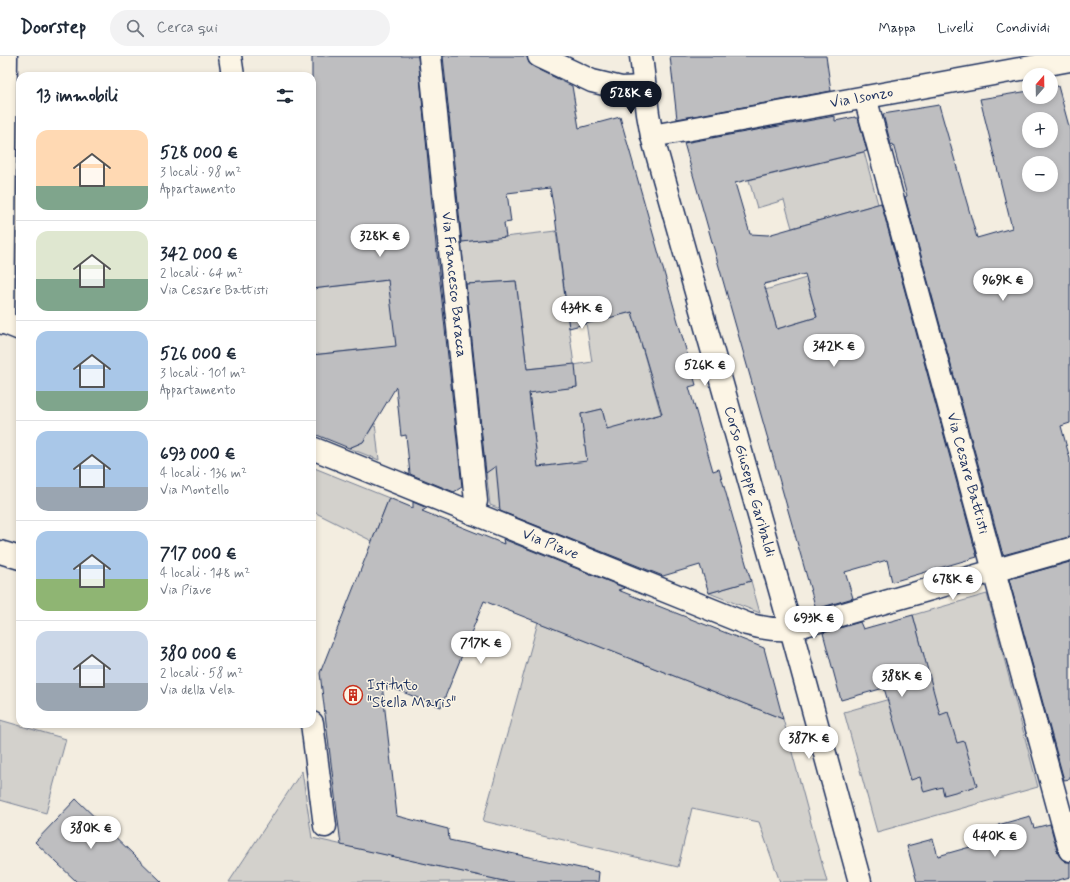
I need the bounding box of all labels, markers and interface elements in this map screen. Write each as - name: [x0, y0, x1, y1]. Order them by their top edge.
- search box: [110, 10, 390, 46]
- text: Doorstep: [20, 15, 86, 40]
- icon: search: [124, 17, 146, 39]
- text: Cerca qui: [156, 18, 218, 38]
- text: Mappa: [878, 19, 916, 37]
- text: Livelli: [938, 19, 974, 37]
- text: Condividi: [996, 19, 1050, 37]
- north arrow: [1022, 68, 1058, 104]
- map controls: [1022, 68, 1058, 192]
- pin: 528K €: [598, 81, 664, 115]
- street label: Via Isonzo: [828, 82, 895, 113]
- text: 13 immobili: [36, 85, 118, 107]
- icon: filters: [274, 85, 296, 107]
- text: 528K €: [610, 85, 652, 102]
- button: +: [1022, 112, 1058, 148]
- text: 528 000 €: [160, 142, 238, 164]
- icon: home: [68, 146, 116, 194]
- button: −: [1022, 156, 1058, 192]
- text: 3 locali · 98 m²: [160, 164, 241, 181]
- text: Appartamento: [160, 181, 235, 198]
- street label: Via Francesco Baracca: [436, 211, 471, 359]
- pin: 328K €: [347, 224, 413, 258]
- text: 328K €: [360, 228, 400, 245]
- text: 342 000 €: [160, 243, 238, 265]
- icon: home: [68, 247, 116, 295]
- text: 2 locali · 64 m²: [160, 265, 243, 282]
- pin: 969K €: [970, 268, 1036, 302]
- text: 969K €: [982, 272, 1024, 289]
- text: Via Cesare Battisti: [160, 282, 268, 299]
- pin: 434K €: [549, 296, 615, 330]
- text: 434K €: [561, 300, 603, 317]
- pin: 342K €: [801, 334, 867, 368]
- text: 342K €: [813, 338, 855, 355]
- text: 526 000 €: [160, 343, 237, 365]
- icon: home: [68, 347, 116, 395]
- pin: 526K €: [672, 353, 738, 387]
- text: 526K €: [684, 357, 726, 374]
- text: 3 locali · 101 m²: [160, 365, 246, 382]
- text: Appartamento: [160, 382, 235, 399]
- street label: Corso Giuseppe Garibaldi: [719, 404, 780, 559]
- street label: Via Cesare Battisti: [941, 410, 994, 536]
- text: 693 000 €: [160, 443, 236, 465]
- icon: home: [68, 447, 116, 495]
- text: 4 locali · 136 m²: [160, 465, 247, 482]
- text: Via Montello: [160, 482, 229, 499]
- street label: Via Piave: [519, 524, 582, 565]
- text: 717 000 €: [160, 543, 237, 565]
- icon: home: [68, 547, 116, 595]
- text: 4 locali · 148 m²: [160, 565, 250, 582]
- pin: 678K €: [920, 567, 986, 601]
- text: 678K €: [932, 571, 974, 588]
- text: Via Piave: [160, 582, 211, 599]
- pin: 693K €: [781, 606, 847, 640]
- text: 693K €: [794, 610, 834, 627]
- pin: 717K €: [448, 631, 514, 665]
- text: 717K €: [460, 635, 502, 652]
- text: 380 000 €: [160, 643, 237, 665]
- icon: home: [68, 647, 116, 695]
- pin: 388K €: [869, 664, 935, 698]
- text: 2 locali · 58 m²: [160, 665, 243, 682]
- text: 388K €: [881, 668, 923, 685]
- place label: Istituto "Stella Maris": [367, 676, 456, 713]
- text: Via della Vela: [160, 682, 235, 699]
- building icon: Istituto "Stella Maris": [342, 684, 364, 706]
- pin: 387K €: [776, 726, 842, 760]
- text: 387K €: [788, 730, 830, 747]
- pin: 380K €: [58, 816, 124, 850]
- text: 380K €: [70, 820, 112, 837]
- pin: 440K €: [962, 824, 1028, 858]
- text: 440K €: [973, 828, 1017, 845]

